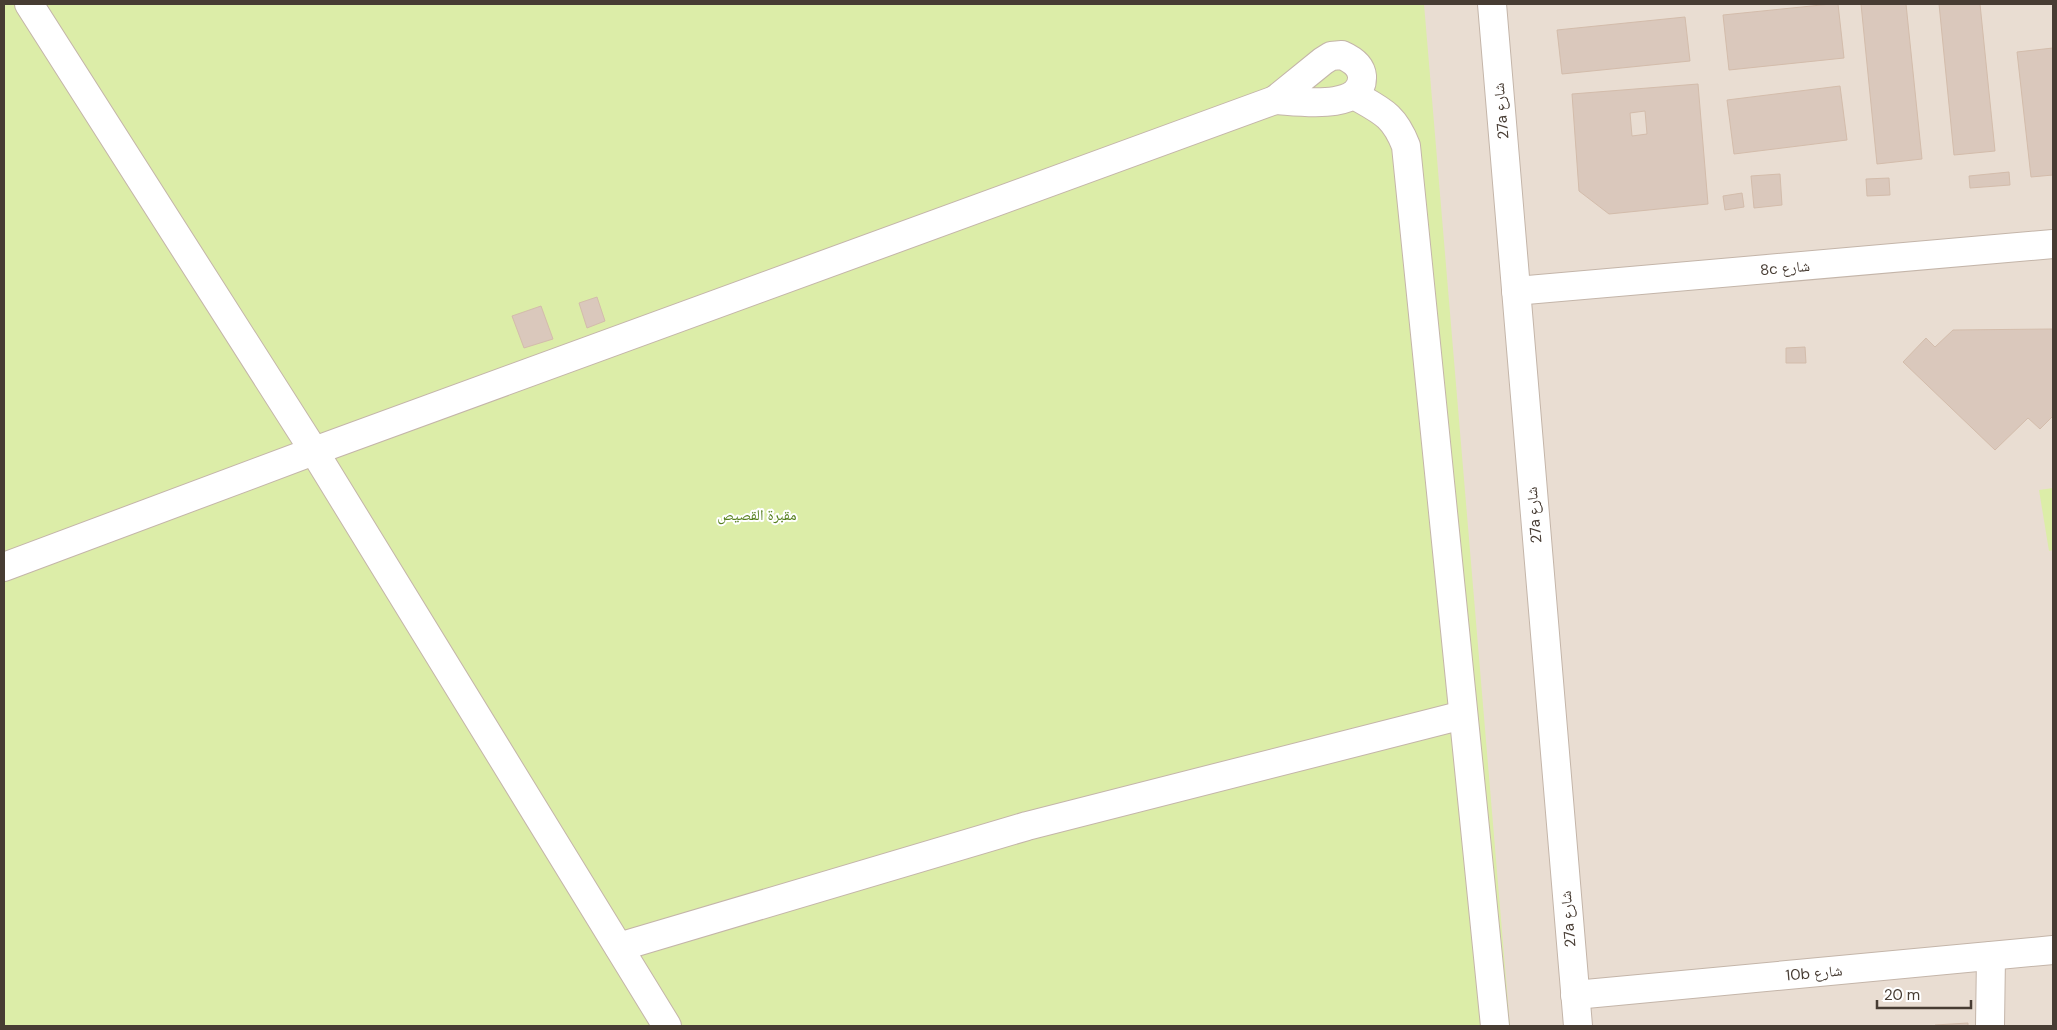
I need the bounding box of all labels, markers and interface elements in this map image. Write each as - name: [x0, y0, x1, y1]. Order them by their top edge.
- street label: 27a شارع: [1489, 82, 1513, 140]
- street label: 8c شارع: [1759, 256, 1811, 280]
- street label: 27a شارع: [1522, 486, 1546, 544]
- park label: مقبرة القصيص: [717, 505, 797, 525]
- street label: 27a شارع: [1556, 890, 1580, 948]
- street label: 10b شارع: [1785, 961, 1843, 985]
- scale bar: [1877, 978, 1971, 1010]
- text: 20 m: [1884, 985, 1920, 1005]

